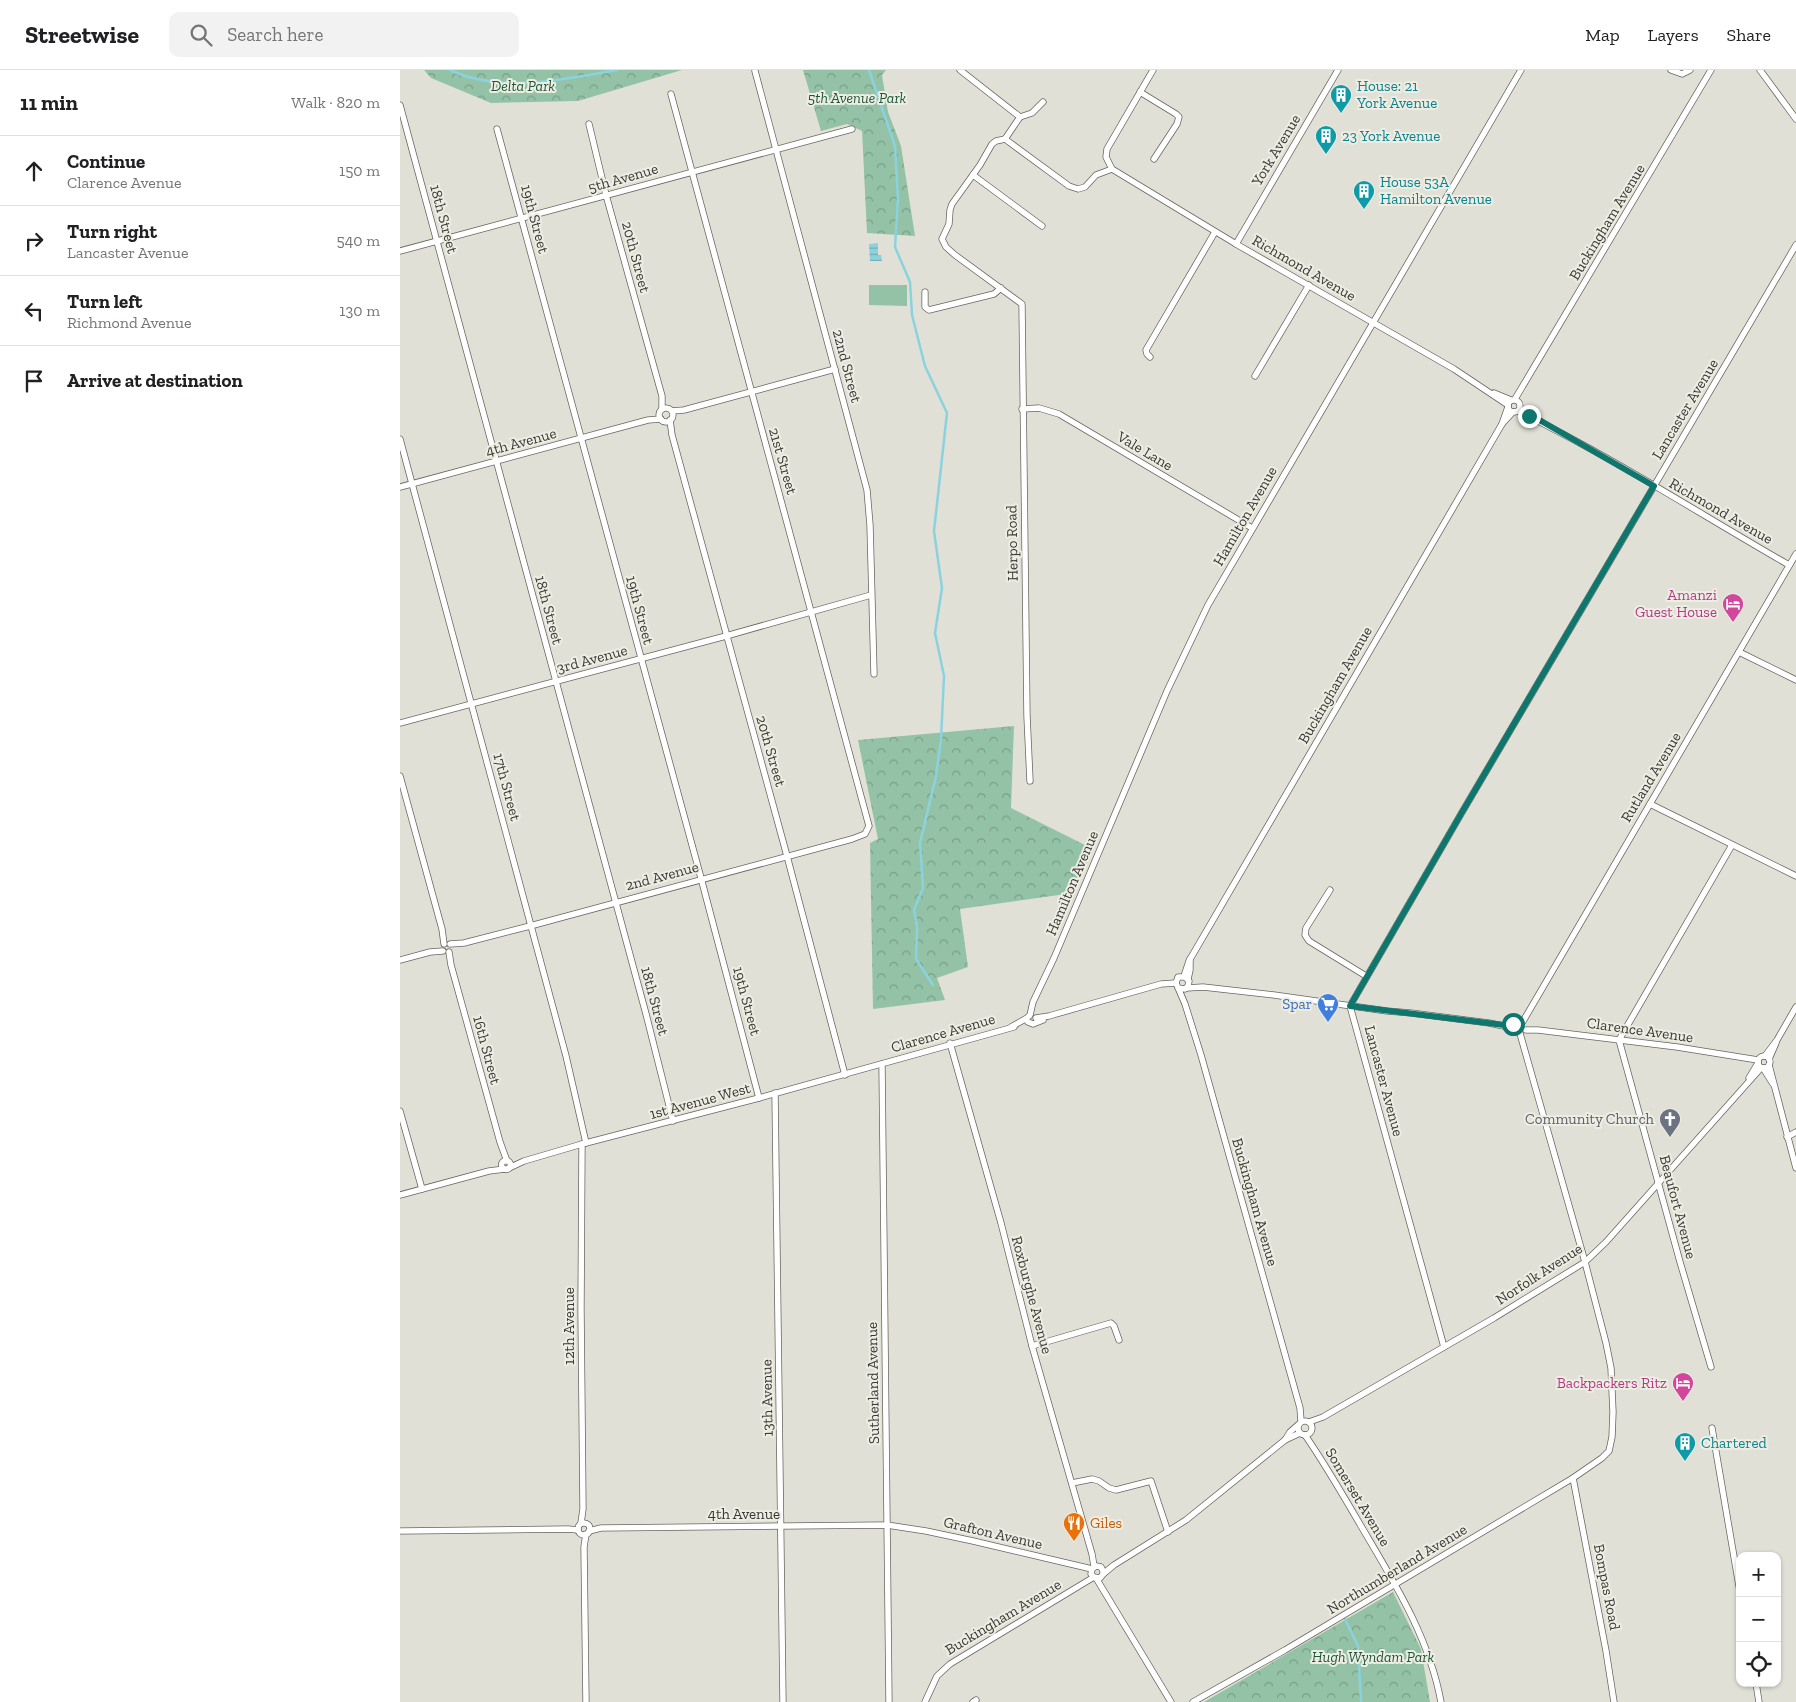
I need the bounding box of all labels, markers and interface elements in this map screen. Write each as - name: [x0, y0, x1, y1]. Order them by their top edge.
- search box: [169, 12, 519, 57]
- text: Streetwise: [25, 20, 139, 49]
- icon: search: [187, 21, 215, 49]
- text: Search here: [227, 23, 323, 46]
- text: Map: [1585, 24, 1620, 46]
- text: Layers: [1648, 24, 1699, 46]
- text: Share: [1727, 24, 1771, 46]
- park label: Delta Park: [491, 77, 555, 95]
- place label: House: 21 York Avenue: [1356, 77, 1437, 112]
- building icon: House: 21 York Avenue: [1329, 83, 1353, 114]
- park label: 5th Avenue Park: [808, 89, 907, 107]
- text: 11 min: [20, 90, 78, 115]
- text: Walk · 820 m: [291, 93, 380, 112]
- street label: York Avenue: [1247, 111, 1304, 190]
- building icon: 23 York Avenue: [1314, 124, 1338, 155]
- place label: 23 York Avenue: [1342, 127, 1440, 145]
- text: Continue: [67, 150, 145, 173]
- icon: ahead: [20, 157, 48, 185]
- street label: 5th Avenue: [586, 159, 660, 197]
- text: 150 m: [339, 161, 380, 180]
- street label: Buckingham Avenue: [1565, 161, 1649, 283]
- text: Clarence Avenue: [67, 173, 181, 192]
- place label: House 53A Hamilton Avenue: [1380, 173, 1492, 208]
- building icon: House 53A Hamilton Avenue: [1352, 179, 1376, 210]
- street label: 18th Street: [426, 183, 462, 256]
- street label: 19th Street: [517, 183, 553, 256]
- street label: 20th Street: [618, 219, 654, 295]
- text: Turn right: [67, 220, 157, 243]
- icon: right: [20, 227, 48, 255]
- text: 540 m: [337, 231, 380, 250]
- street label: Richmond Avenue: [1249, 231, 1359, 305]
- text: Lancaster Avenue: [67, 243, 189, 262]
- text: Turn left: [67, 290, 142, 313]
- icon: left: [20, 297, 48, 325]
- text: 130 m: [339, 301, 380, 320]
- text: Richmond Avenue: [67, 313, 192, 332]
- street label: 22nd Street: [829, 327, 866, 405]
- street label: Lancaster Avenue: [1648, 356, 1722, 462]
- icon: arrive: [20, 367, 48, 395]
- text: Arrive at destination: [67, 369, 243, 392]
- route end: [1518, 405, 1541, 428]
- street label: 4th Avenue: [484, 424, 558, 460]
- street label: 21st Street: [765, 426, 801, 497]
- street label: Vale Lane: [1113, 427, 1176, 475]
- street label: Hamilton Avenue: [1209, 463, 1281, 569]
- street label: Richmond Avenue: [1666, 474, 1776, 548]
- street label: Herpo Road: [1002, 504, 1022, 581]
- street label: 18th Street: [531, 574, 567, 647]
- street label: 19th Street: [622, 574, 658, 647]
- place label: Amanzi Guest House: [1635, 586, 1717, 621]
- hotel icon: Amanzi Guest House: [1721, 592, 1745, 623]
- street label: Buckingham Avenue: [1294, 623, 1376, 747]
- street label: 3rd Avenue: [555, 641, 629, 677]
- street label: 20th Street: [752, 713, 790, 789]
- street label: Rutland Avenue: [1617, 729, 1685, 825]
- street label: 17th Street: [489, 751, 525, 823]
- street label: Hamilton Avenue: [1042, 828, 1102, 938]
- street label: 2nd Avenue: [623, 858, 701, 894]
- street label: 18th Street: [637, 965, 673, 1038]
- street label: 19th Street: [729, 965, 765, 1038]
- supermarket icon: Spar: [1316, 992, 1340, 1023]
- place label: Spar: [1282, 995, 1312, 1013]
- street label: Clarence Avenue: [889, 1010, 997, 1056]
- route start: [1502, 1013, 1525, 1036]
- street label: 16th Street: [469, 1014, 505, 1087]
- street label: Clarence Avenue: [1586, 1014, 1694, 1046]
- street label: Lancaster Avenue: [1361, 1024, 1407, 1138]
- street label: 1st Avenue West: [648, 1079, 753, 1123]
- church icon: Community Church: [1658, 1107, 1682, 1138]
- place label: Community Church: [1525, 1110, 1655, 1128]
- street label: Buckingham Avenue: [1228, 1136, 1282, 1268]
- street label: Beaufort Avenue: [1656, 1153, 1700, 1261]
- street label: Roxburghe Avenue: [1008, 1234, 1056, 1356]
- street label: Norfolk Avenue: [1492, 1239, 1586, 1309]
- street label: 12th Avenue: [560, 1287, 578, 1365]
- street label: Sutherland Avenue: [863, 1322, 883, 1444]
- street label: 13th Avenue: [757, 1359, 777, 1437]
- hotel icon: Backpackers Ritz: [1671, 1371, 1695, 1402]
- place label: Backpackers Ritz: [1557, 1374, 1667, 1392]
- building icon: Chartered: [1673, 1431, 1697, 1462]
- place label: Chartered: [1701, 1434, 1768, 1452]
- street label: Somerset Avenue: [1322, 1445, 1394, 1549]
- street label: 4th Avenue: [708, 1505, 780, 1523]
- restaurant icon: Giles: [1062, 1511, 1086, 1542]
- street label: Grafton Avenue: [942, 1513, 1044, 1553]
- place label: Giles: [1090, 1514, 1122, 1532]
- street label: Northumberland Avenue: [1324, 1520, 1470, 1618]
- street label: Bompas Road: [1590, 1542, 1624, 1632]
- map controls: [1736, 1552, 1781, 1687]
- button: +: [1736, 1552, 1781, 1597]
- street label: Buckingham Avenue: [942, 1575, 1064, 1659]
- button: −: [1736, 1597, 1781, 1642]
- button: locate: [1736, 1642, 1781, 1687]
- park label: Hugh Wyndam Park: [1312, 1648, 1434, 1666]

